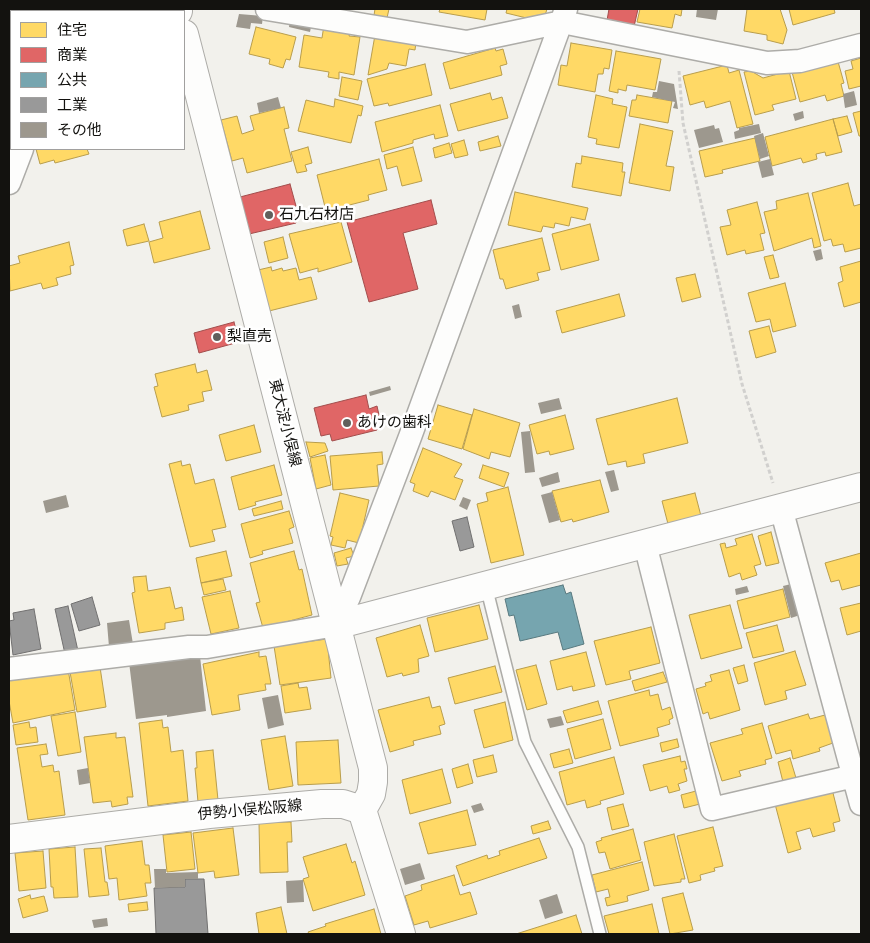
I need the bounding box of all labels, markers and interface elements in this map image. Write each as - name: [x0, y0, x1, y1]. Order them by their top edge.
- legend: [10, 10, 185, 150]
- text: 住宅: [57, 19, 87, 41]
- text: 商業: [57, 44, 87, 66]
- text: 公共: [57, 69, 87, 91]
- text: 工業: [57, 94, 87, 116]
- text: その他: [57, 119, 102, 141]
- place label: 石九石材店: [279, 206, 354, 224]
- marker: 石九石材店: [263, 209, 275, 221]
- place label: 梨直売: [227, 328, 272, 346]
- marker: 梨直売: [211, 331, 223, 343]
- street label: 東大淀小俣線: [264, 377, 304, 469]
- place label: あけの歯科: [357, 414, 432, 432]
- marker: あけの歯科: [341, 417, 353, 429]
- street label: 伊勢小俣松阪線: [197, 797, 303, 825]

